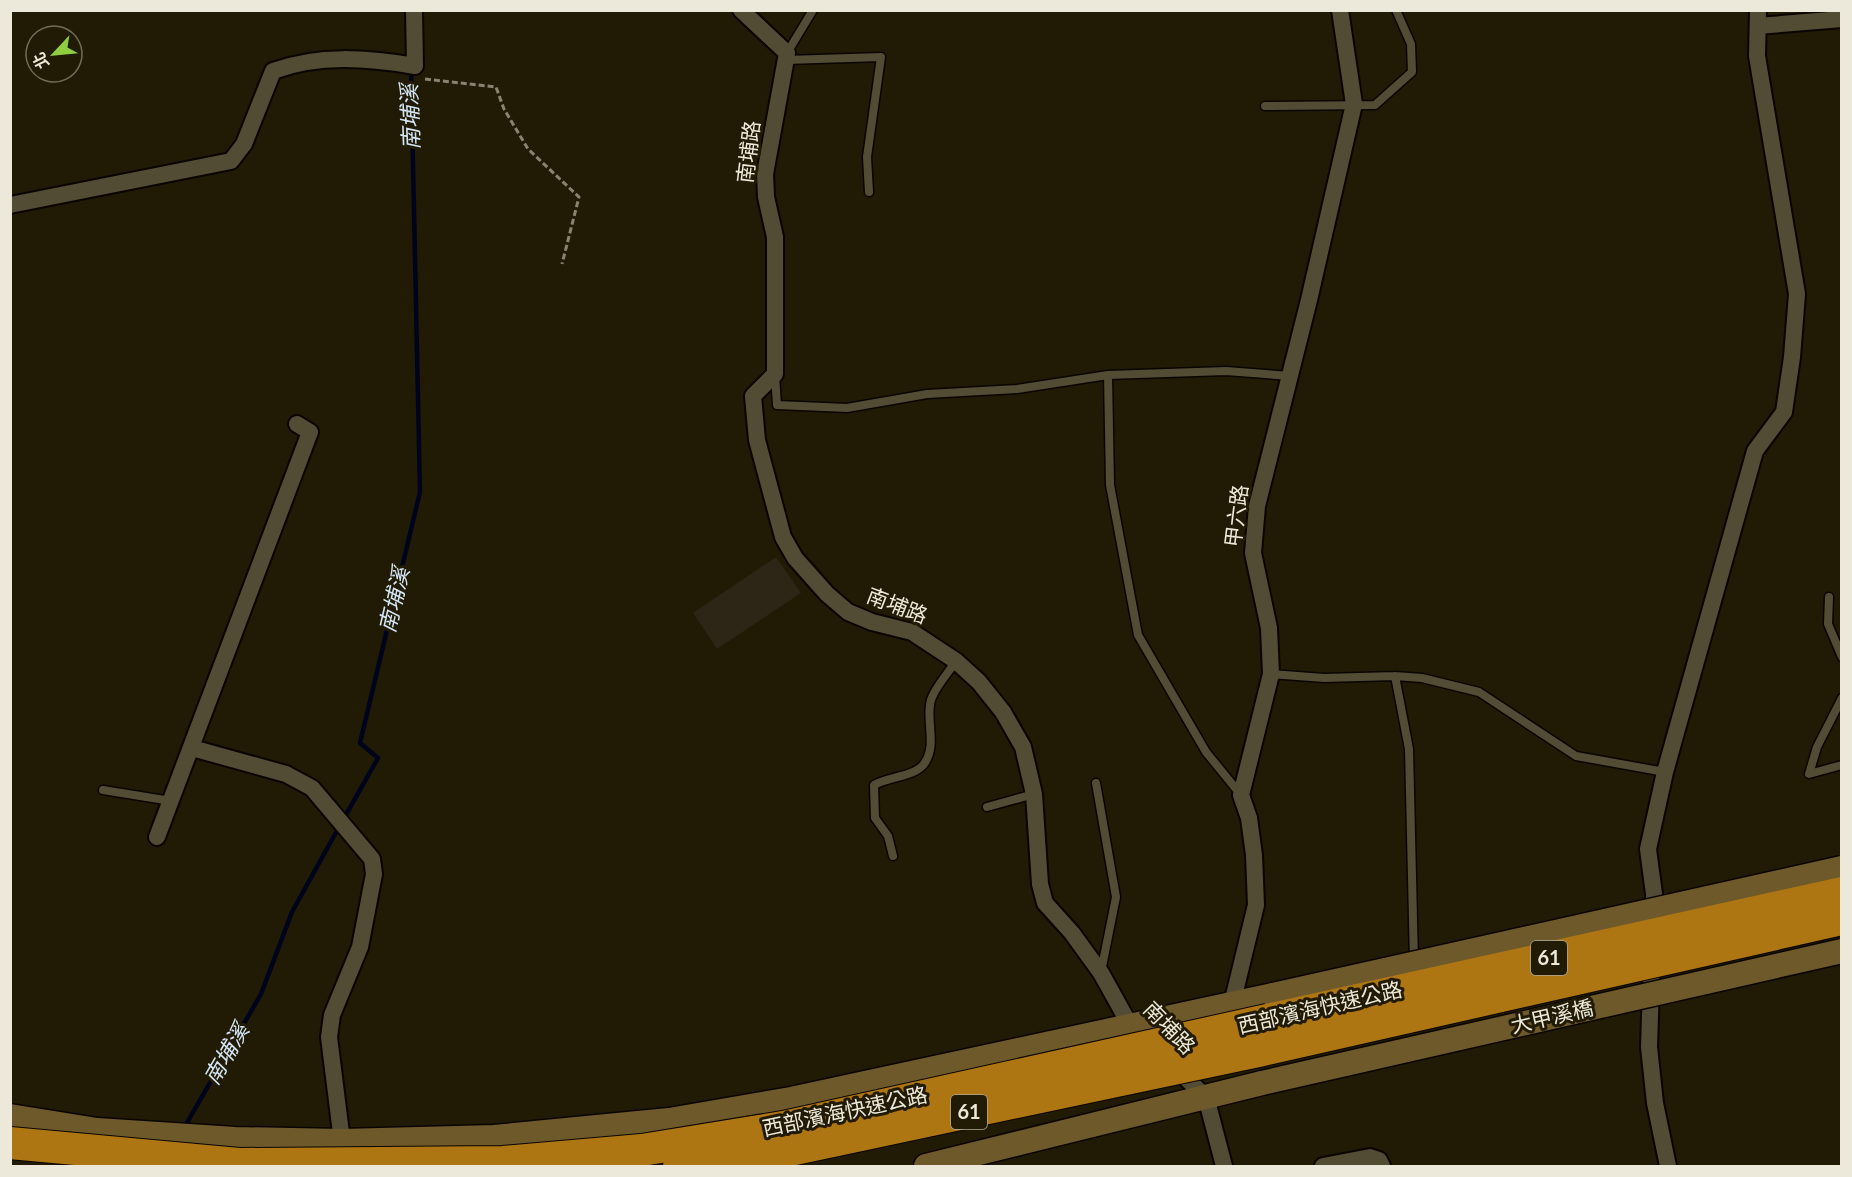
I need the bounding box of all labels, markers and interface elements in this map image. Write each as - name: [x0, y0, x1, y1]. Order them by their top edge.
- north arrow: [24, 24, 84, 84]
- text: 北: [28, 49, 52, 72]
- water label: 南埔溪: [395, 81, 424, 150]
- street label: 南埔路: [731, 119, 764, 185]
- street label: 甲六路: [1219, 483, 1252, 549]
- water label: 南埔溪: [373, 562, 415, 635]
- street label: 南埔路: [864, 582, 931, 628]
- road number: 61: [1531, 941, 1567, 975]
- street label: 西部濱海快速公路: [1235, 975, 1404, 1038]
- street label: 大甲溪橋: [1508, 994, 1595, 1037]
- street label: 南埔路: [1139, 996, 1201, 1058]
- water label: 南埔溪: [197, 1016, 255, 1089]
- street label: 西部濱海快速公路: [760, 1081, 929, 1140]
- road number: 61: [951, 1095, 987, 1129]

